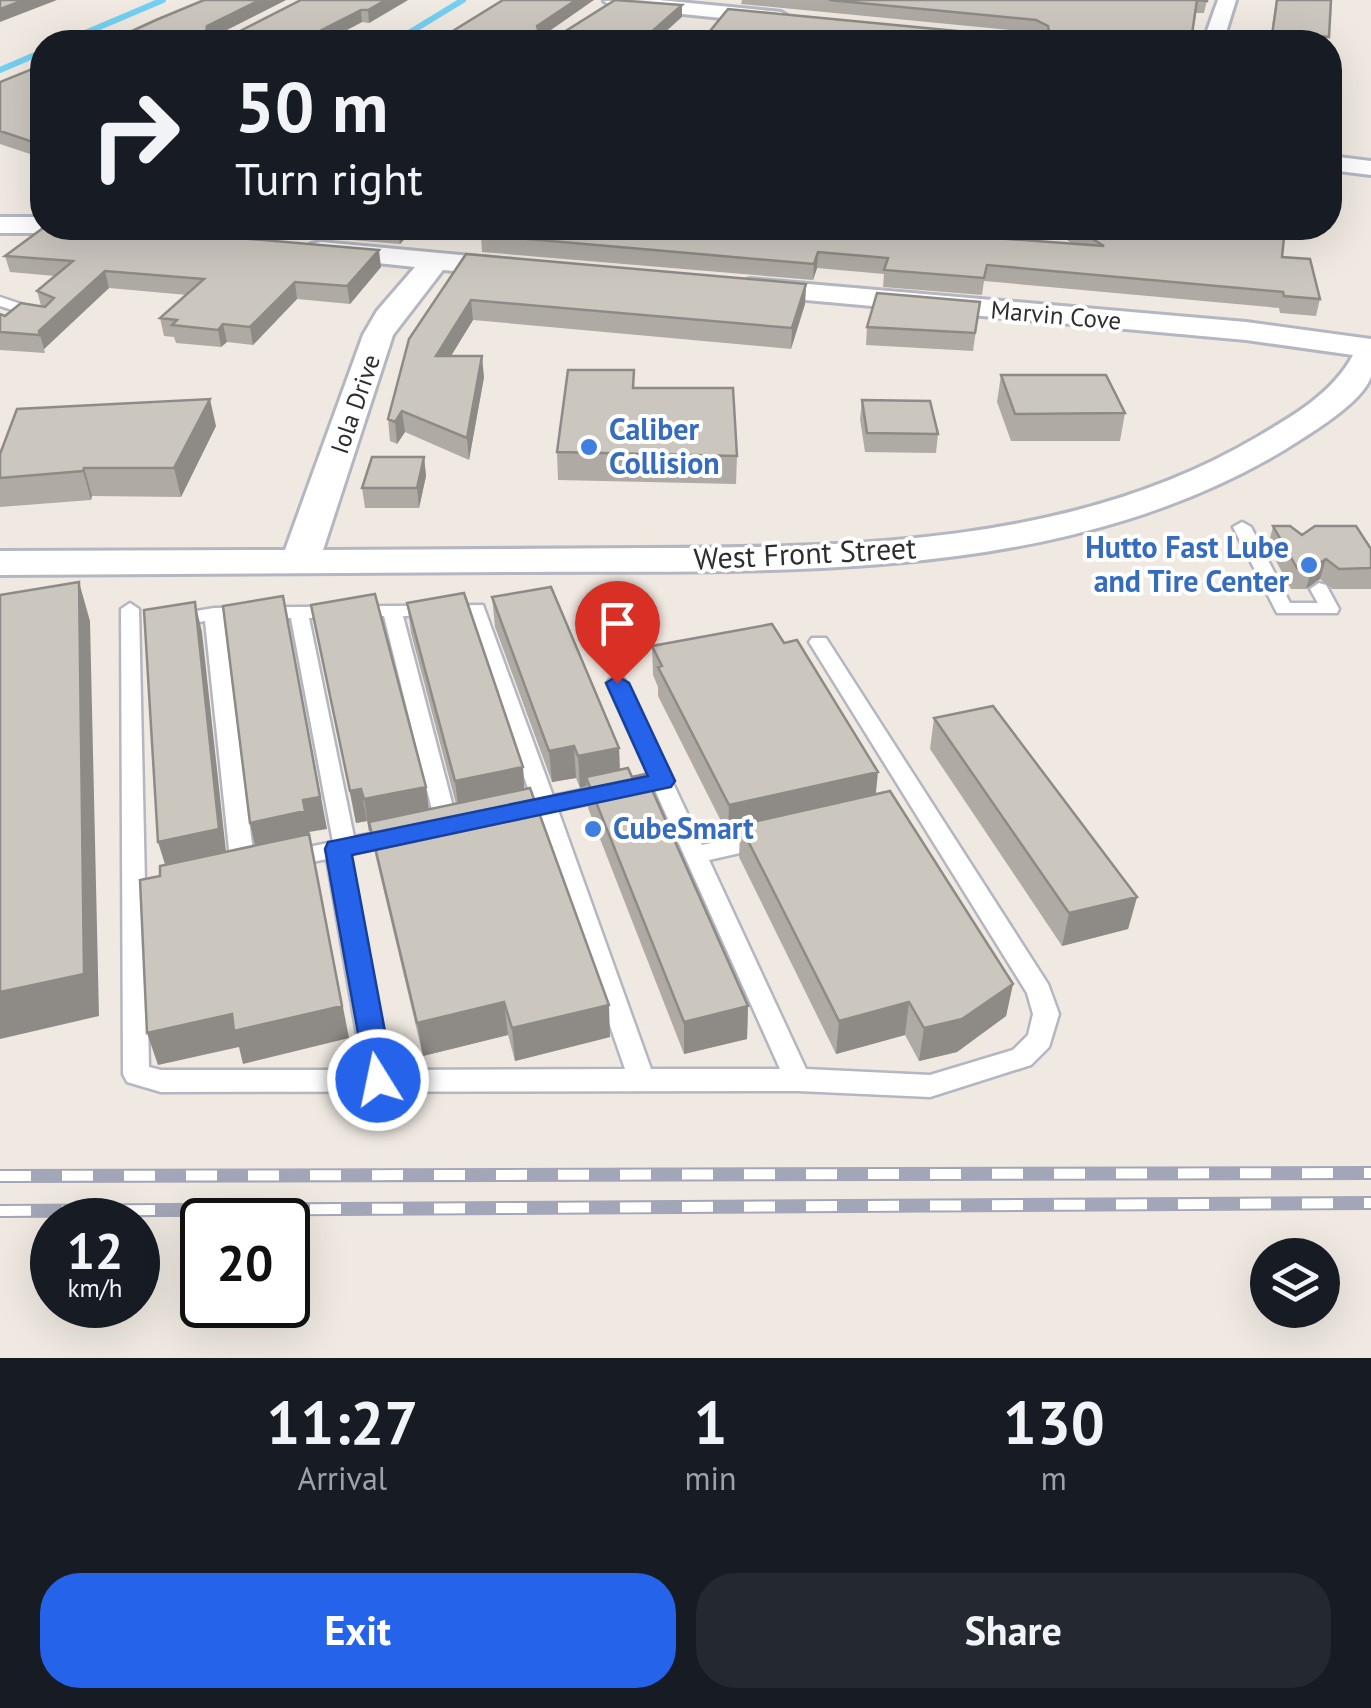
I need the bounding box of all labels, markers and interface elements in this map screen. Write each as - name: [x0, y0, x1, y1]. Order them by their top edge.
- text: 50 m: [235, 61, 388, 151]
- icon: right: [70, 70, 200, 200]
- text: Turn right: [235, 149, 423, 207]
- street label: Marvin Cove: [989, 293, 1123, 337]
- street label: Iola Drive: [323, 350, 387, 458]
- place label: Caliber Collision: [609, 409, 720, 482]
- marker: Caliber Collision: [578, 436, 600, 458]
- street label: West Front Street: [693, 527, 917, 578]
- place label: Hutto Fast Lube and Tire Center: [1085, 527, 1289, 600]
- marker: Hutto Fast Lube and Tire Center: [1298, 554, 1320, 576]
- pin: [575, 581, 660, 684]
- icon: arrive: [590, 596, 645, 651]
- place label: CubeSmart: [613, 808, 754, 847]
- marker: CubeSmart: [582, 818, 604, 840]
- position arrow: [326, 1028, 430, 1132]
- speed limit sign: 20: [180, 1198, 310, 1328]
- text: 12: [67, 1218, 123, 1283]
- map controls: [1250, 1238, 1340, 1328]
- button: layers: [1250, 1238, 1340, 1328]
- text: km/h: [68, 1272, 122, 1304]
- text: 11:27: [266, 1383, 418, 1461]
- text: 1: [694, 1383, 728, 1461]
- text: 130: [1003, 1383, 1105, 1461]
- text: Arrival: [297, 1457, 387, 1499]
- text: min: [685, 1457, 737, 1499]
- text: m: [1041, 1457, 1067, 1499]
- button: Exit: [40, 1573, 676, 1688]
- button: Share: [696, 1573, 1331, 1688]

